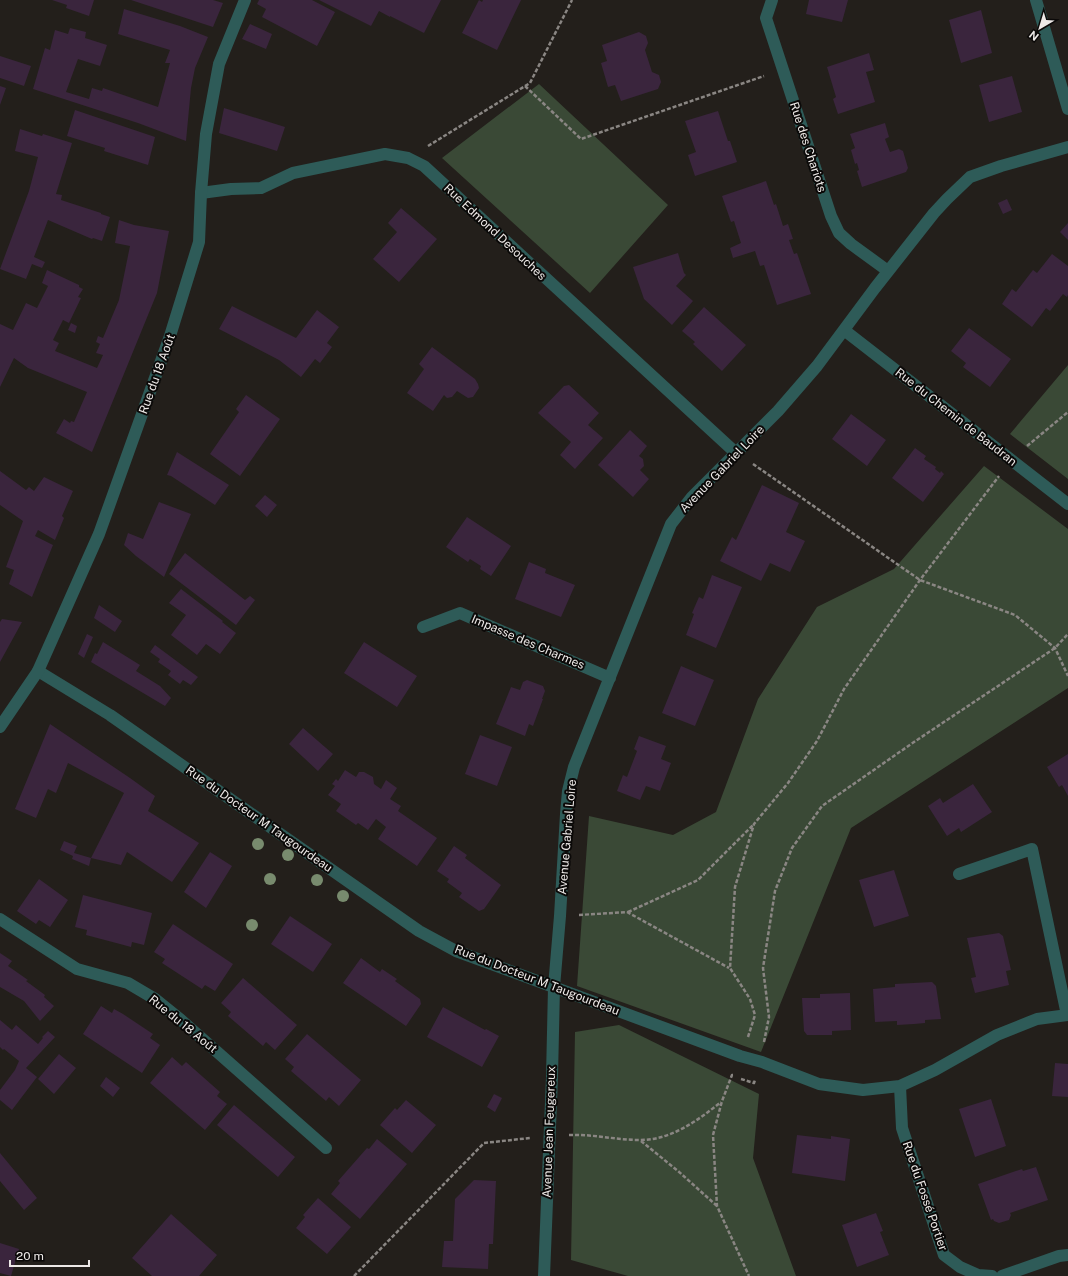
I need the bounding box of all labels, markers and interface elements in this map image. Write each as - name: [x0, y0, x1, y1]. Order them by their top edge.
- north arrow: [1020, 8, 1060, 48]
- text: N: [1027, 29, 1041, 43]
- street label: Rue des Chariots: [787, 100, 829, 194]
- street label: Rue Edmond Desouches: [441, 181, 549, 283]
- street label: Rue du 18 Août: [136, 332, 178, 416]
- street label: Rue du Chemin de Baudran: [892, 365, 1020, 469]
- street label: Avenue Gabriel Loire: [677, 422, 767, 515]
- street label: Impasse des Charmes: [469, 612, 587, 672]
- street label: Rue du Docteur M Taugourdeau: [183, 763, 335, 875]
- street label: Avenue Gabriel Loire: [555, 779, 579, 895]
- street label: Rue du Docteur M Taugourdeau: [453, 942, 621, 1018]
- street label: Rue du 18 Août: [146, 992, 220, 1056]
- street label: Avenue Jean Feugereux: [540, 1066, 558, 1198]
- street label: Rue du Fossé Portier: [900, 1139, 950, 1253]
- scale bar: [10, 1242, 89, 1268]
- text: 20 m: [16, 1249, 44, 1263]

